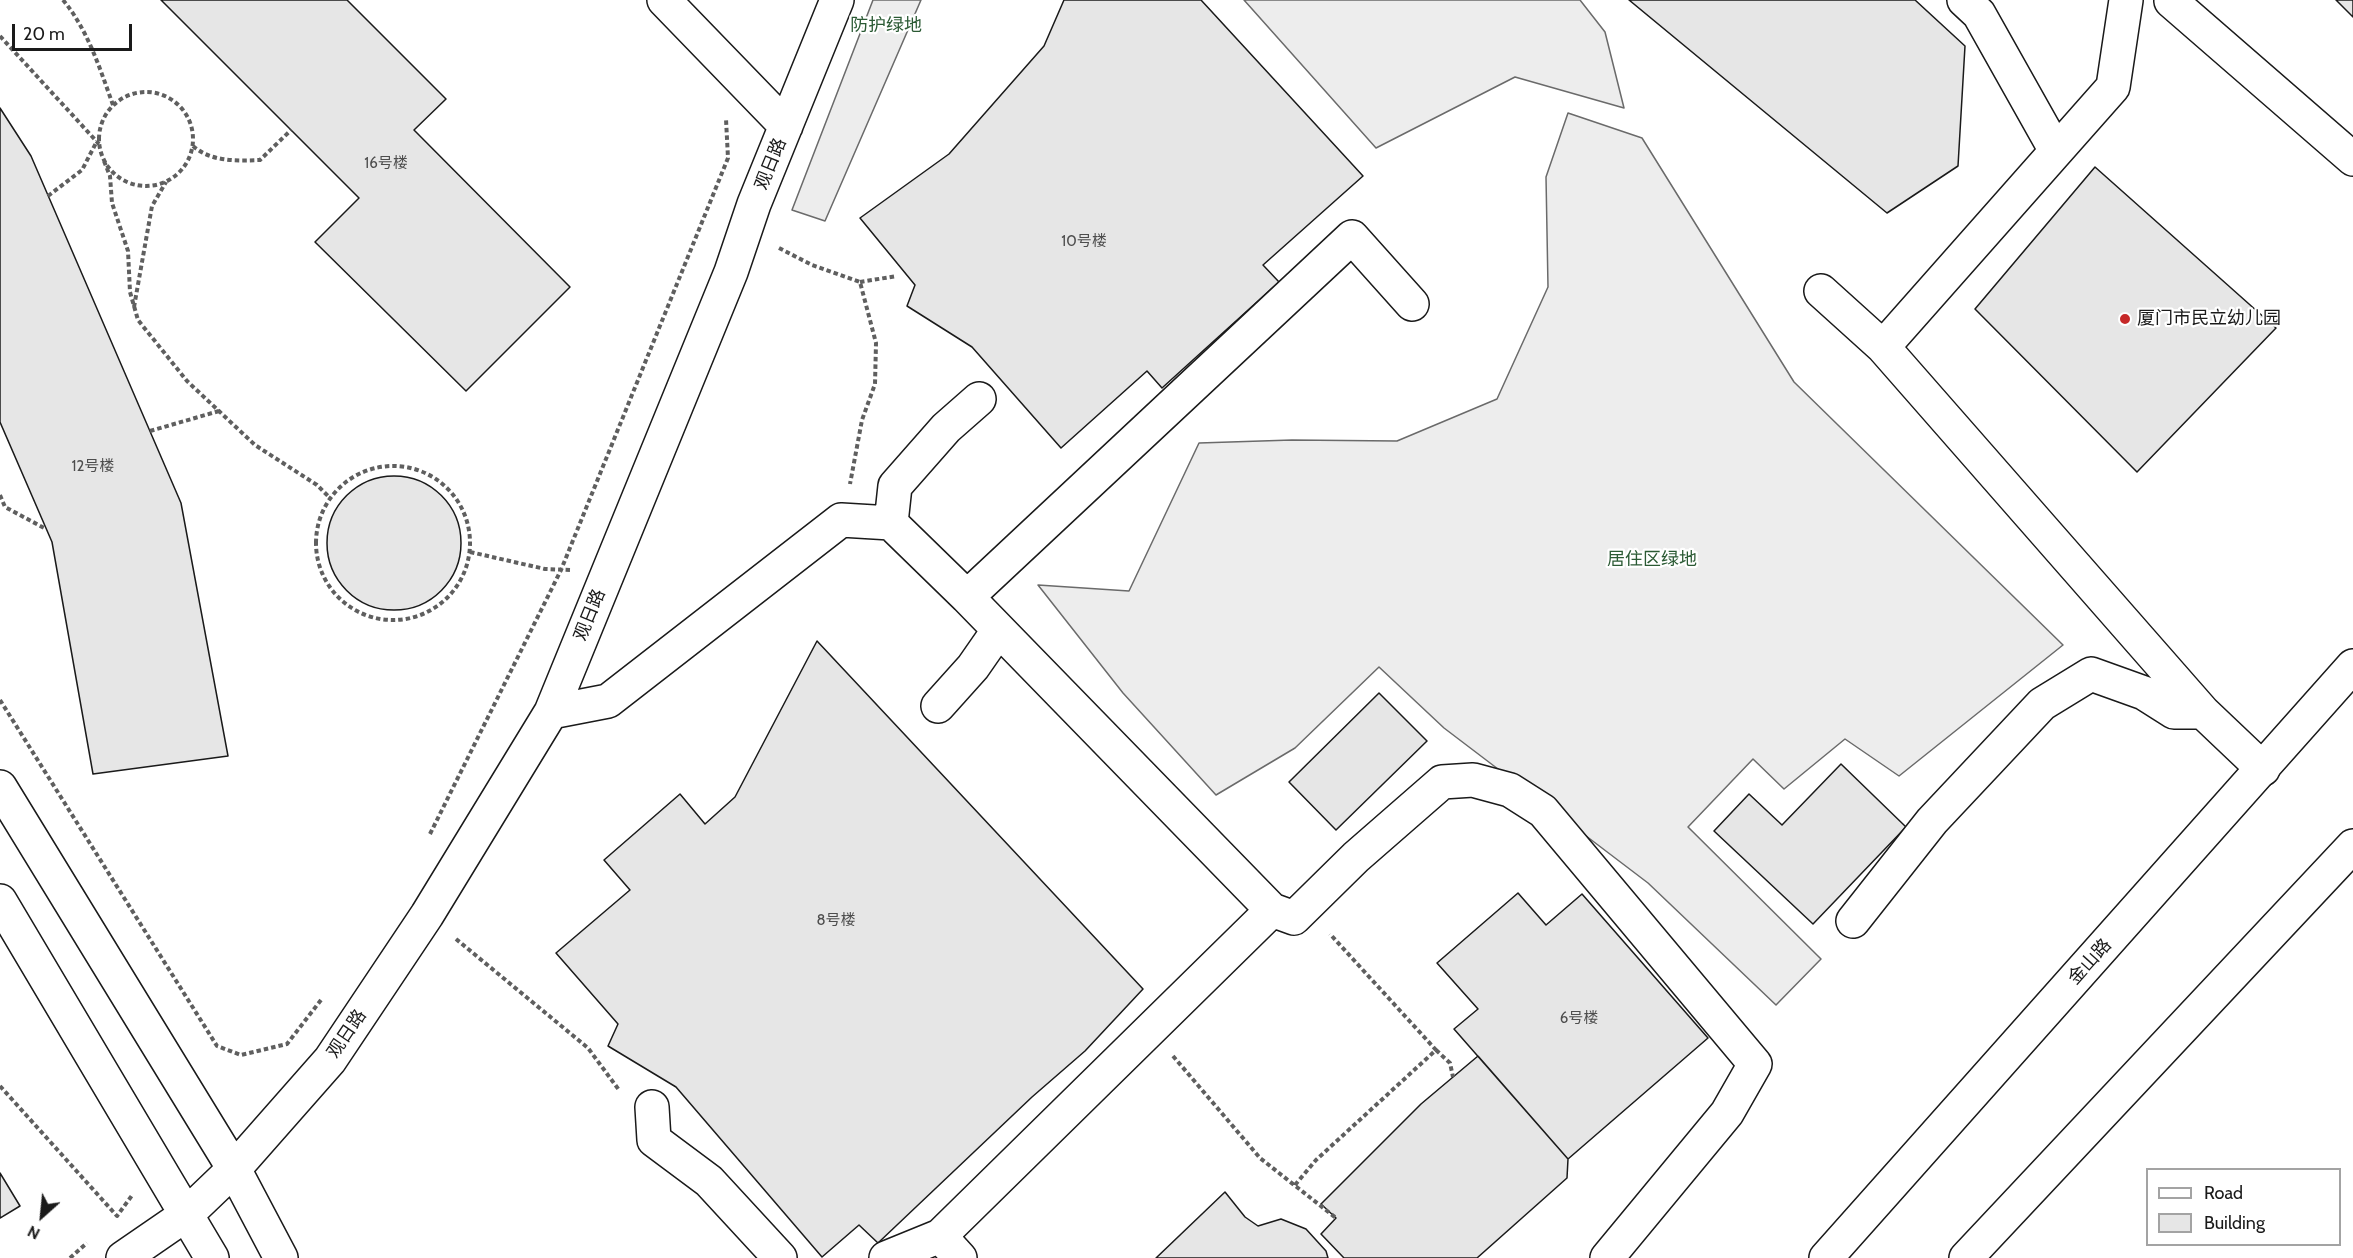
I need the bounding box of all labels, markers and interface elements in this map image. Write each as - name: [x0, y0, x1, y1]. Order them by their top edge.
- scale bar: [15, 12, 135, 50]
- park label: 防护绿地: [850, 15, 922, 37]
- text: 20 m: [23, 23, 65, 45]
- street label: 观日路: [751, 135, 791, 193]
- house number: 16号楼: [364, 155, 408, 173]
- house number: 10号楼: [1061, 233, 1107, 251]
- place label: 厦门市民立幼儿园: [2137, 308, 2281, 330]
- marker: 厦门市民立幼儿园: [2118, 312, 2132, 326]
- house number: 12号楼: [72, 458, 114, 476]
- park label: 居住区绿地: [1607, 549, 1697, 571]
- street label: 观日路: [570, 586, 610, 644]
- house number: 8号楼: [816, 912, 856, 930]
- street label: 金山路: [2064, 935, 2116, 989]
- street label: 观日路: [323, 1006, 371, 1062]
- house number: 6号楼: [1560, 1010, 1598, 1028]
- legend: [2146, 1168, 2341, 1246]
- text: Road: [2204, 1182, 2243, 1204]
- north arrow: [12, 1186, 72, 1246]
- text: Building: [2204, 1212, 2265, 1234]
- text: N: [24, 1221, 43, 1244]

